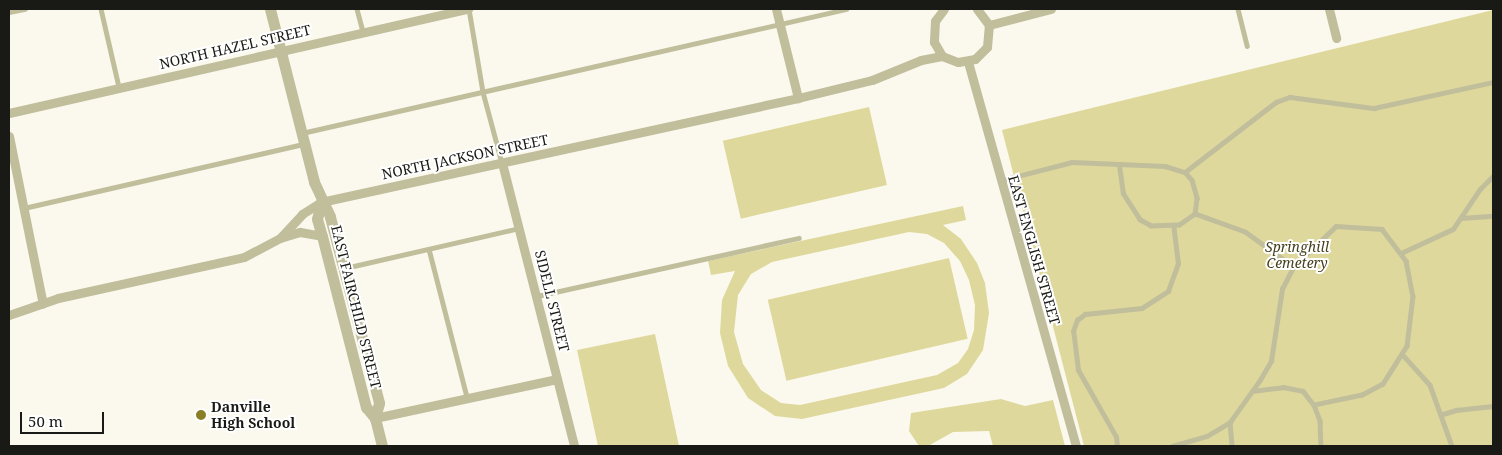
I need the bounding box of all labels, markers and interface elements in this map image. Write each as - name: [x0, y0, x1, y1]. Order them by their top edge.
- street label: NORTH HAZEL STREET: [158, 21, 312, 73]
- street label: NORTH JACKSON STREET: [380, 131, 550, 183]
- street label: EAST ENGLISH STREET: [1005, 173, 1063, 327]
- street label: EAST FAIRCHILD STREET: [328, 224, 384, 390]
- park label: Springhill Cemetery: [1265, 239, 1329, 272]
- street label: SIDELL STREET: [531, 249, 573, 353]
- place label: Danville High School: [211, 399, 295, 432]
- scale bar: [22, 402, 106, 434]
- marker: Danville High School: [195, 409, 207, 421]
- text: 50 m: [28, 411, 63, 431]

